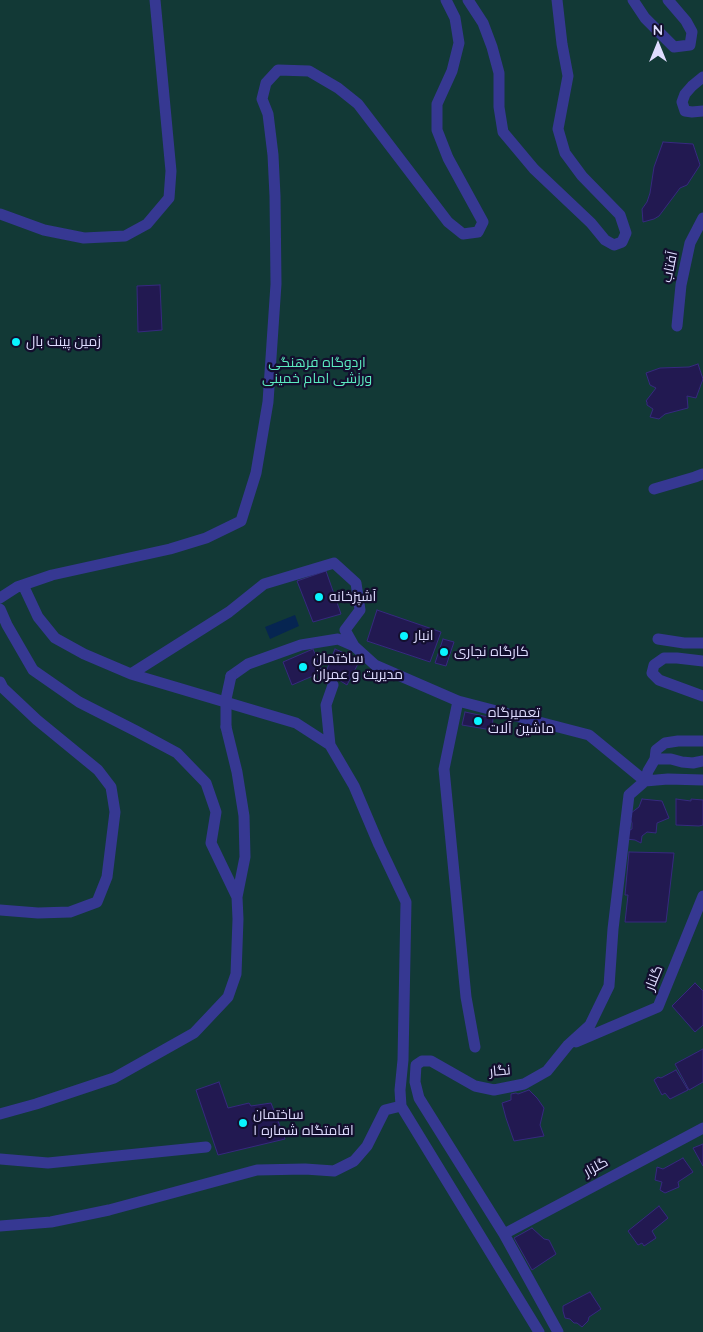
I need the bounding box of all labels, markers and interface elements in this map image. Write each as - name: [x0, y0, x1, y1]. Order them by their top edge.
- north arrow: [633, 20, 683, 70]
- text: N: [653, 21, 663, 39]
- street label: آفتاب: [659, 250, 681, 284]
- place label: زمین پینت بال: [26, 334, 101, 350]
- marker: زمین پینت بال: [10, 336, 22, 348]
- park label: اردوگاه فرهنگی ورزشی امام خمینی: [262, 355, 372, 388]
- place label: آشپزخانه: [329, 589, 376, 605]
- marker: آشپزخانه: [313, 591, 325, 603]
- place label: انبار: [414, 628, 433, 644]
- marker: انبار: [398, 630, 410, 642]
- place label: کارگاه نجاری: [454, 644, 529, 660]
- marker: کارگاه نجاری: [438, 646, 450, 658]
- place label: ساختمان مدیریت و عمران: [313, 651, 403, 684]
- marker: ساختمان مدیریت و عمران: [297, 661, 309, 673]
- place label: تعمیرگاه ماشین آلات: [488, 705, 554, 738]
- marker: تعمیرگاه ماشین آلات: [472, 715, 484, 727]
- street label: گلنار: [641, 963, 667, 993]
- street label: نگار: [489, 1062, 511, 1080]
- place label: ساختمان اقامتگاه شماره ۱: [253, 1107, 354, 1140]
- marker: ساختمان اقامتگاه شماره ۱: [237, 1117, 249, 1129]
- street label: گلزار: [581, 1154, 611, 1180]

